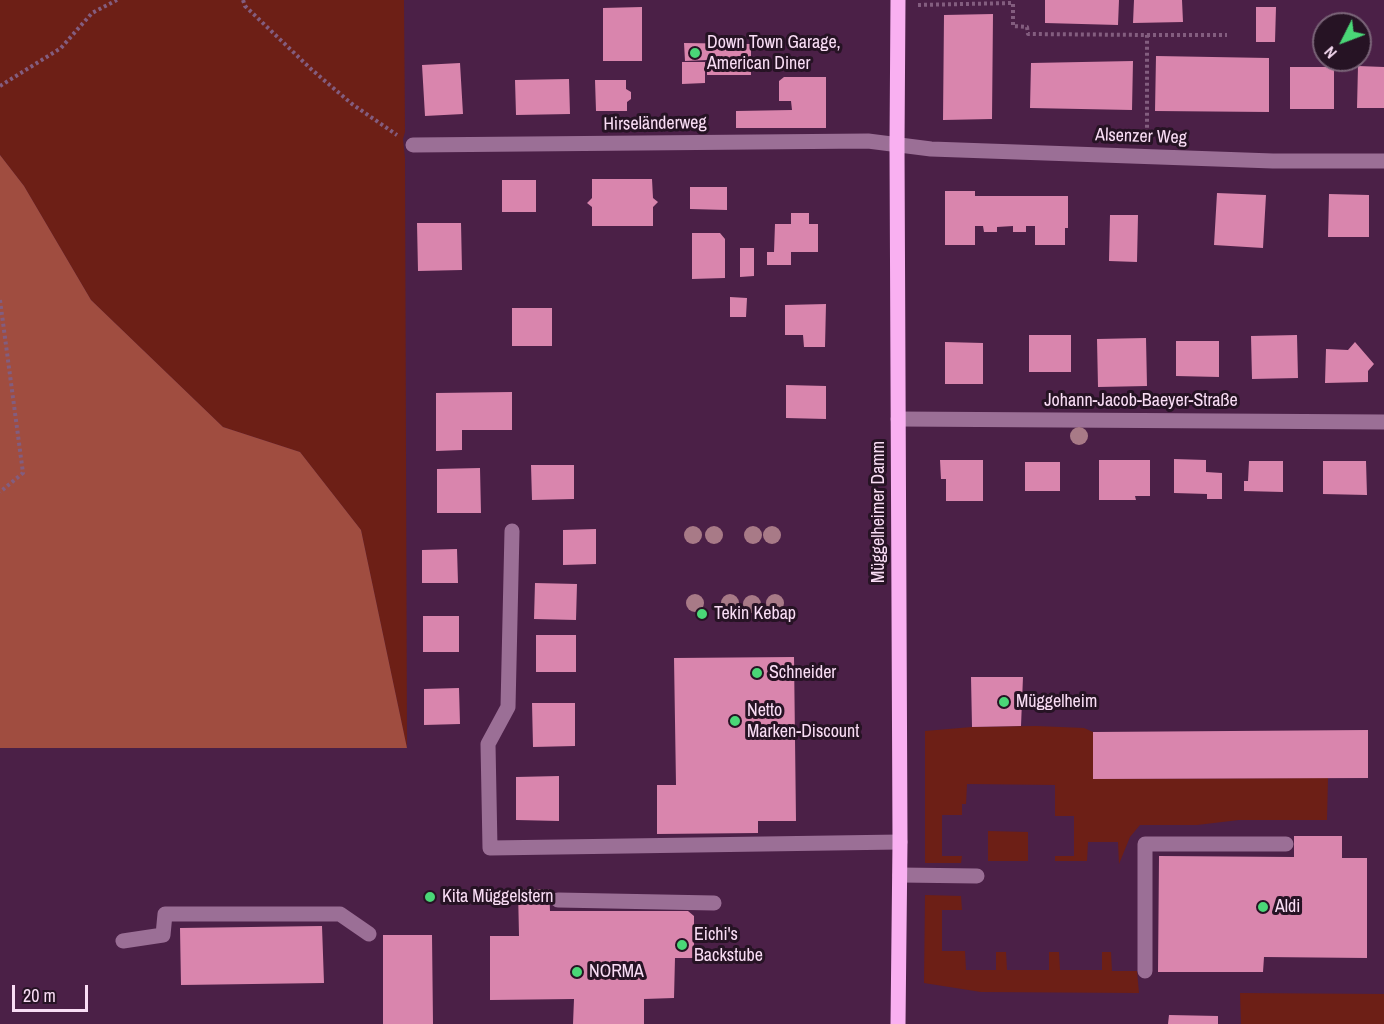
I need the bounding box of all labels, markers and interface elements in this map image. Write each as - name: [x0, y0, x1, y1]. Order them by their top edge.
- north arrow: [1312, 12, 1372, 72]
- place label: Down Town Garage, American Diner: [707, 32, 841, 74]
- text: N: [1319, 42, 1341, 64]
- marker: Down Town Garage, American Diner: [688, 46, 702, 60]
- street label: Hirseländerweg: [603, 112, 707, 136]
- street label: Alsenzer Weg: [1095, 125, 1187, 149]
- street label: Johann-Jacob-Baeyer-Straße: [1044, 390, 1238, 412]
- street label: Müggelheimer Damm: [868, 441, 890, 583]
- place label: Tekin Kebap: [714, 603, 796, 625]
- marker: Tekin Kebap: [695, 607, 709, 621]
- place label: Schneider: [769, 662, 836, 684]
- marker: Schneider: [750, 666, 764, 680]
- place label: Müggelheim: [1016, 691, 1097, 713]
- marker: Müggelheim: [997, 695, 1011, 709]
- place label: Netto Marken-Discount: [747, 700, 859, 742]
- marker: Netto Marken-Discount: [728, 714, 742, 728]
- place label: Kita Müggelstern: [442, 886, 554, 908]
- marker: Kita Müggelstern: [423, 890, 437, 904]
- place label: Aldi: [1275, 896, 1300, 918]
- marker: Aldi: [1256, 900, 1270, 914]
- place label: Eichi's Backstube: [694, 924, 763, 966]
- marker: Eichi's Backstube: [675, 938, 689, 952]
- place label: NORMA: [589, 961, 644, 983]
- marker: NORMA: [570, 965, 584, 979]
- scale bar: [15, 973, 92, 1011]
- text: 20 m: [23, 983, 56, 1008]

